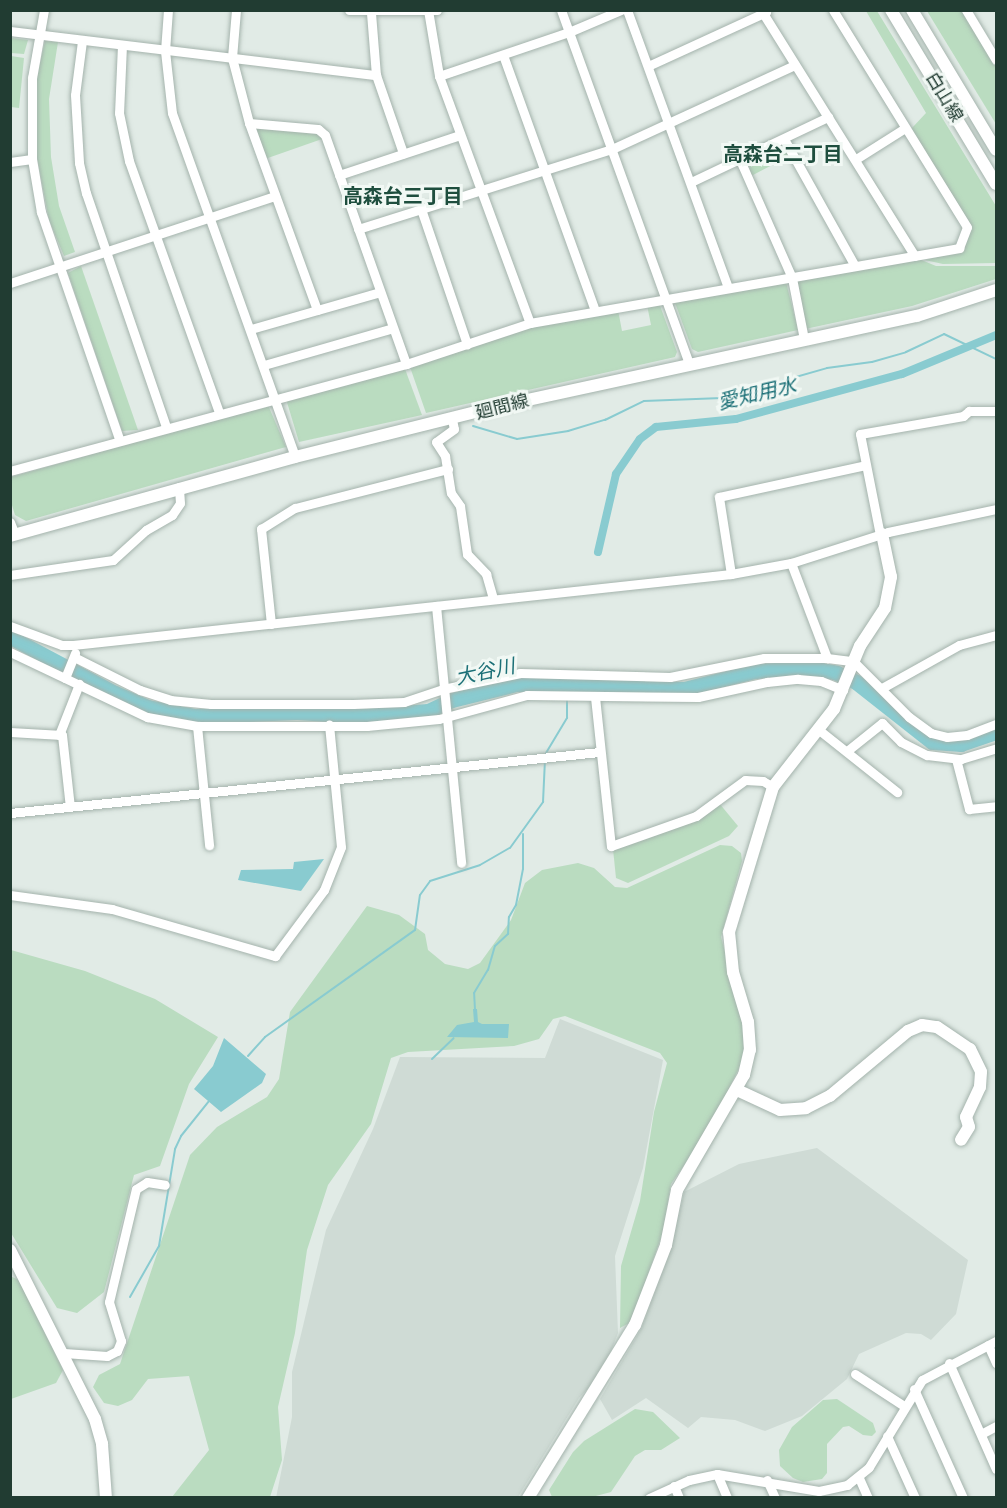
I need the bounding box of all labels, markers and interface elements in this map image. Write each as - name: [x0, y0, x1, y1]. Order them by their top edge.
- street label: 白山線: [921, 68, 967, 126]
- district label: 高森台二丁目: [723, 142, 843, 166]
- district label: 高森台三丁目: [343, 184, 463, 208]
- water label: 愛知用水: [715, 373, 799, 415]
- street label: 廻間線: [473, 390, 531, 424]
- water label: 大谷川: [453, 654, 517, 690]

